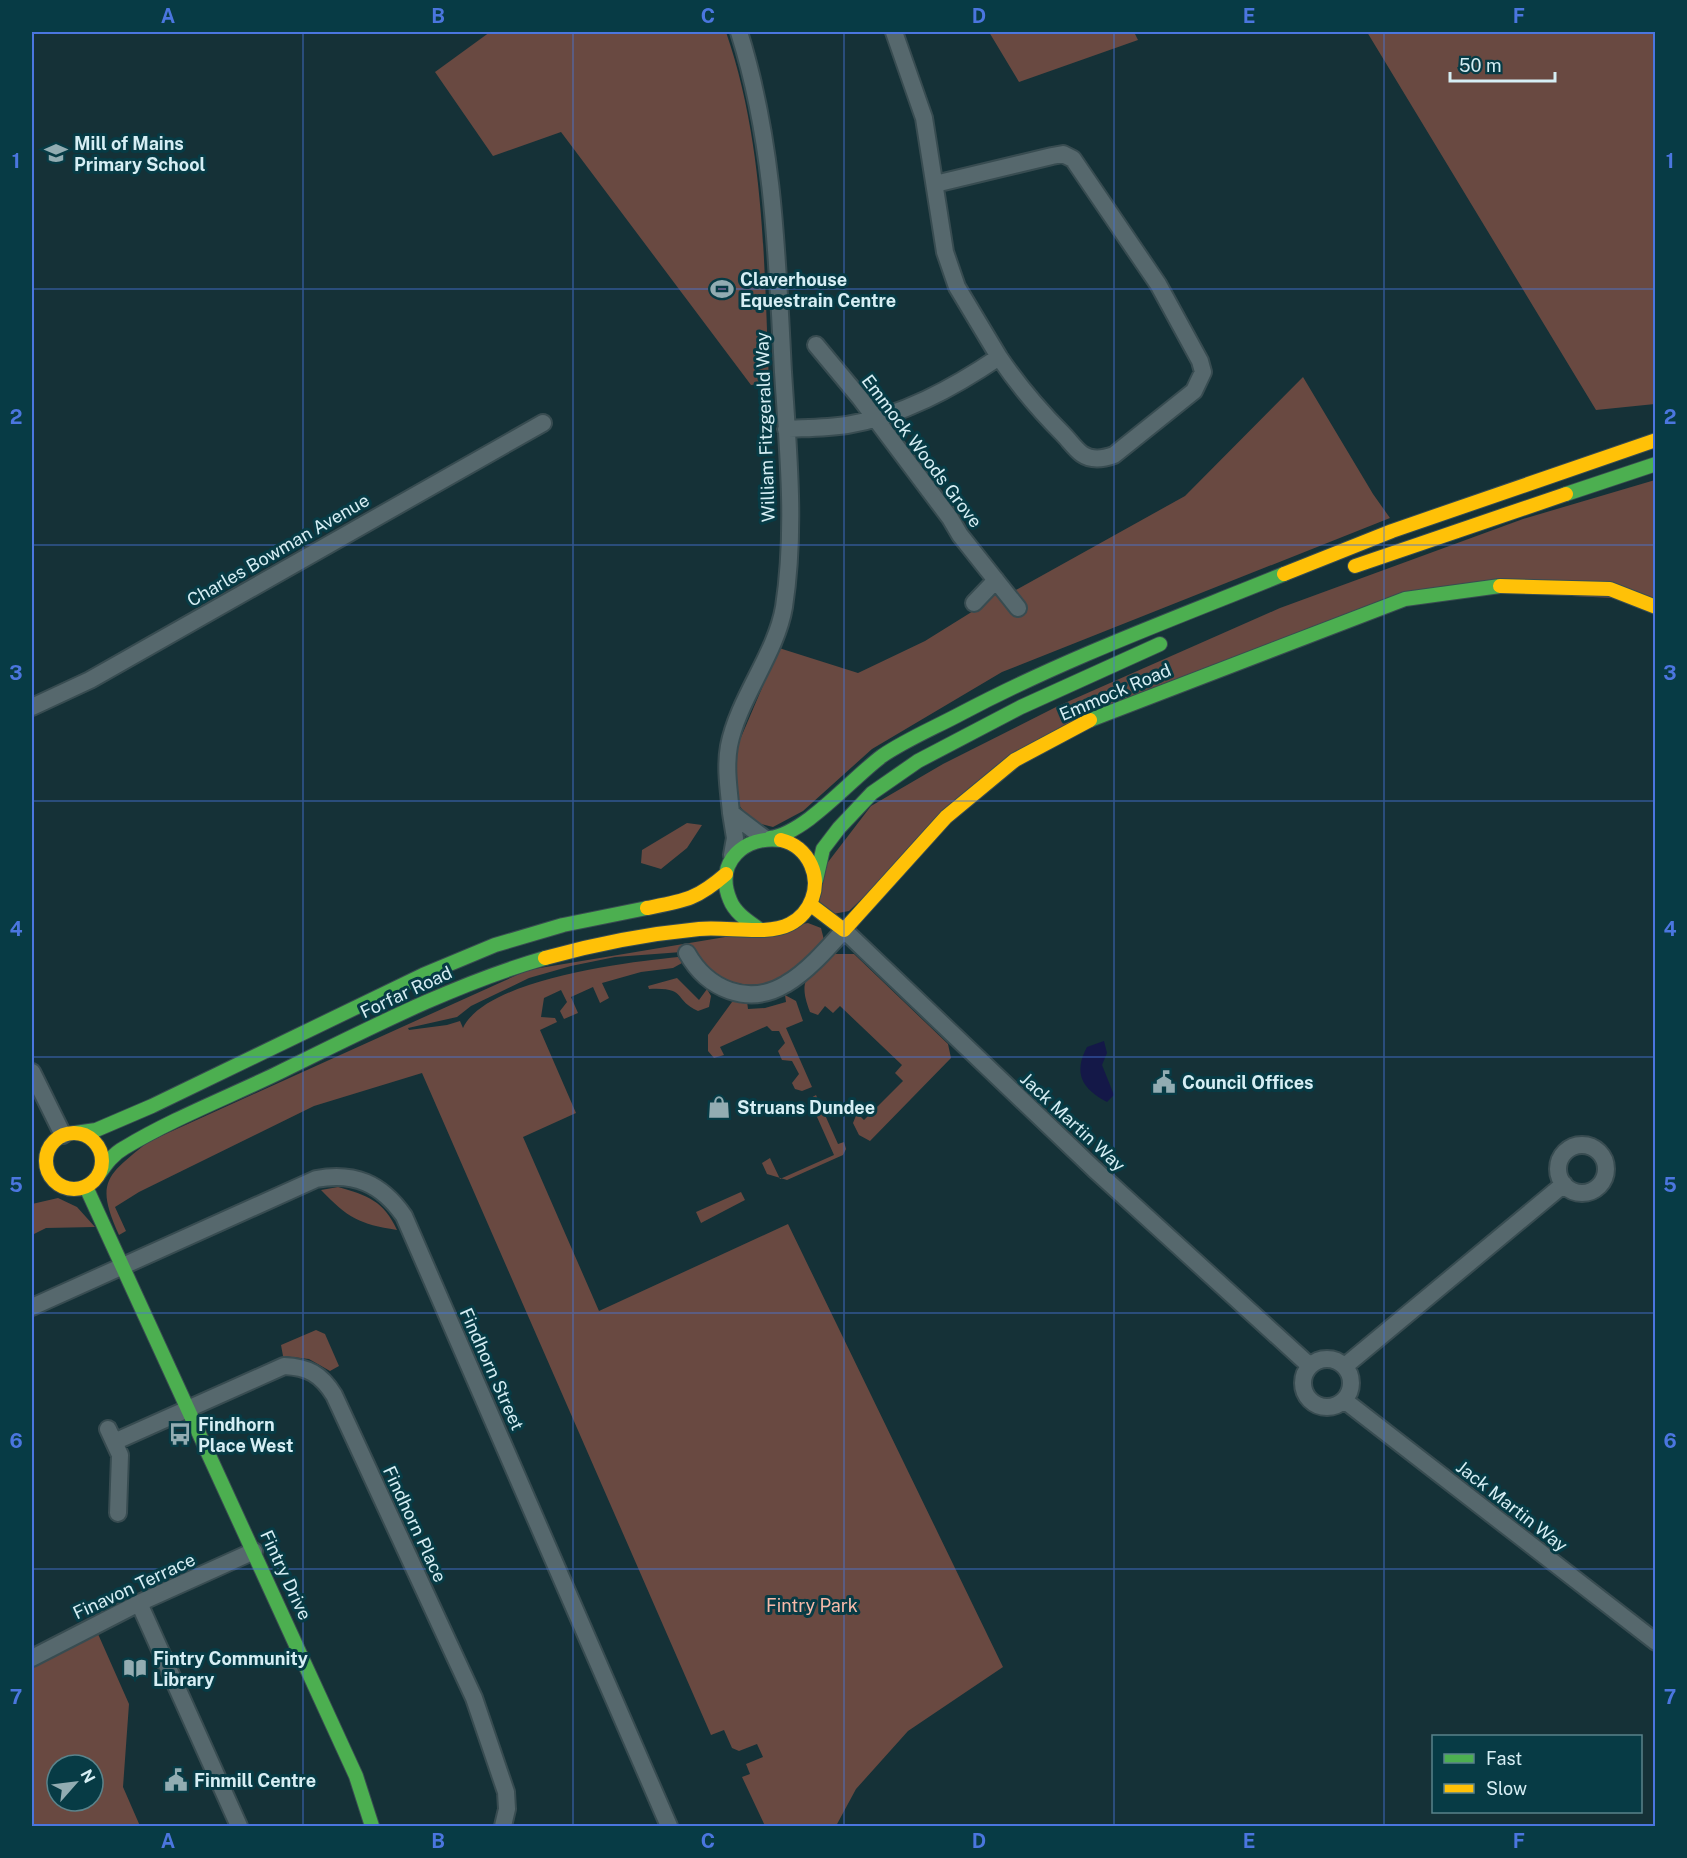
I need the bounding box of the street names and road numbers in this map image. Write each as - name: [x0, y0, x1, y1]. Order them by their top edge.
- street label: William Fitzgerald Way: [751, 331, 779, 523]
- street label: Emmock Woods Grove: [858, 370, 986, 532]
- street label: Charles Bowman Avenue: [183, 489, 373, 611]
- street label: Emmock Road: [1056, 659, 1174, 725]
- street label: Forfar Road: [357, 962, 455, 1022]
- street label: Jack Martin Way: [1016, 1068, 1130, 1176]
- street label: Findhorn Street: [456, 1305, 528, 1433]
- street label: Jack Martin Way: [1452, 1456, 1572, 1556]
- street label: Findhorn Place: [379, 1463, 451, 1585]
- street label: Fintry Drive: [256, 1527, 316, 1623]
- street label: Finavon Terrace: [70, 1549, 198, 1623]

